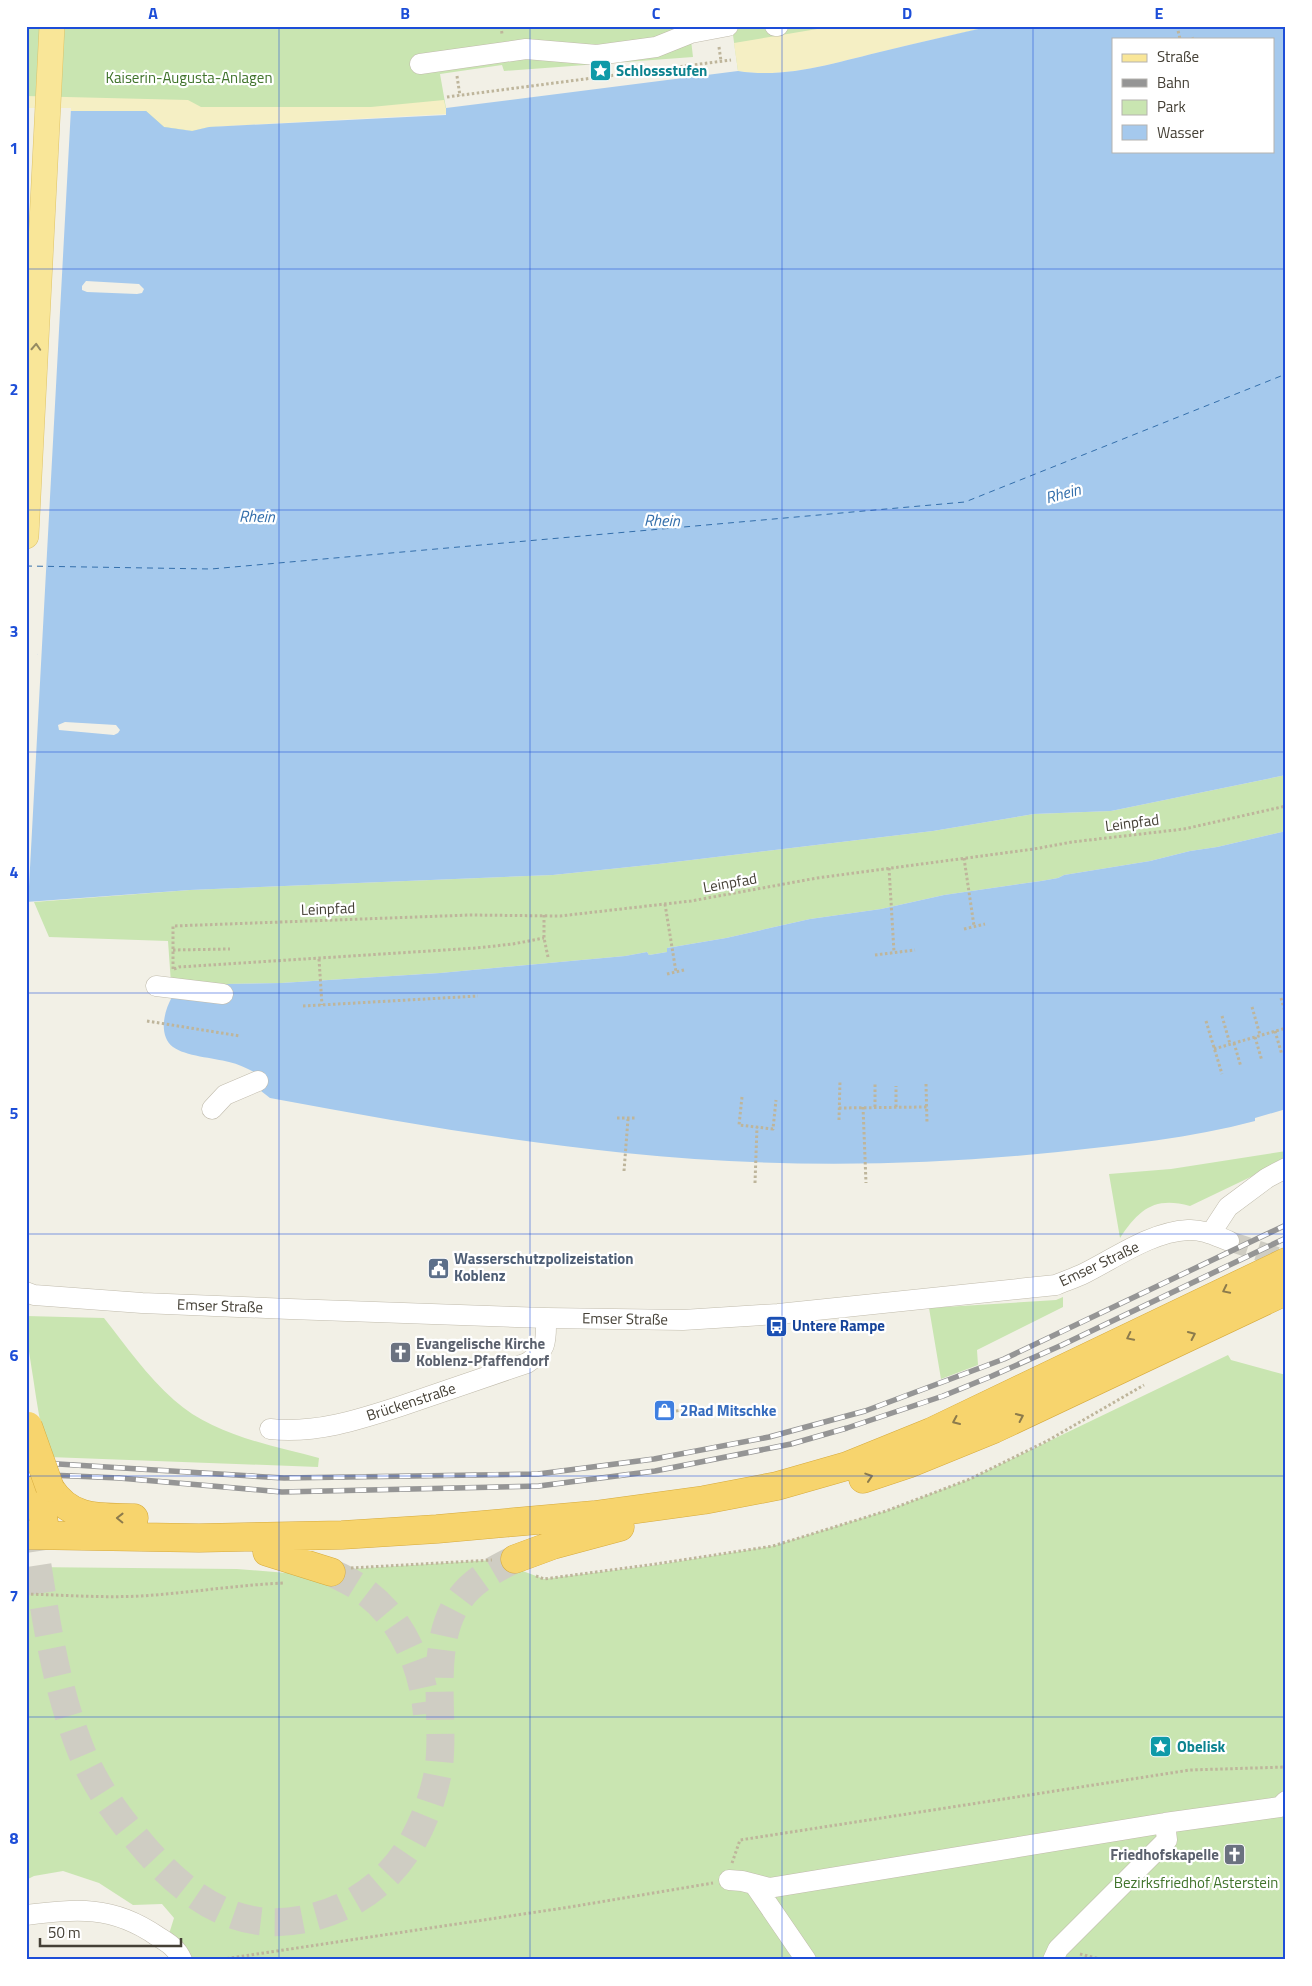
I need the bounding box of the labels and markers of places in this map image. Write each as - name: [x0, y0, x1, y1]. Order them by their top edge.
- place icon: Schlossstufen: [588, 59, 612, 83]
- place label: Schlossstufen: [616, 59, 707, 82]
- place label: Wasserschutzpolizeistation Koblenz: [454, 1247, 634, 1287]
- public building icon: Wasserschutzpolizeistation Koblenz: [426, 1256, 450, 1280]
- bus stop icon: Untere Rampe: [764, 1314, 788, 1338]
- place label: Untere Rampe: [792, 1314, 885, 1337]
- place label: Evangelische Kirche Koblenz-Pfaffendorf: [416, 1332, 550, 1372]
- church icon: Evangelische Kirche Koblenz-Pfaffendorf: [388, 1341, 412, 1365]
- shop icon: 2Rad Mitschke: [652, 1399, 676, 1423]
- place label: 2Rad Mitschke: [680, 1399, 777, 1422]
- place icon: Obelisk: [1149, 1735, 1173, 1759]
- place label: Obelisk: [1177, 1735, 1226, 1758]
- place label: Friedhofskapelle: [1110, 1843, 1219, 1866]
- church icon: Friedhofskapelle: [1223, 1843, 1247, 1867]

